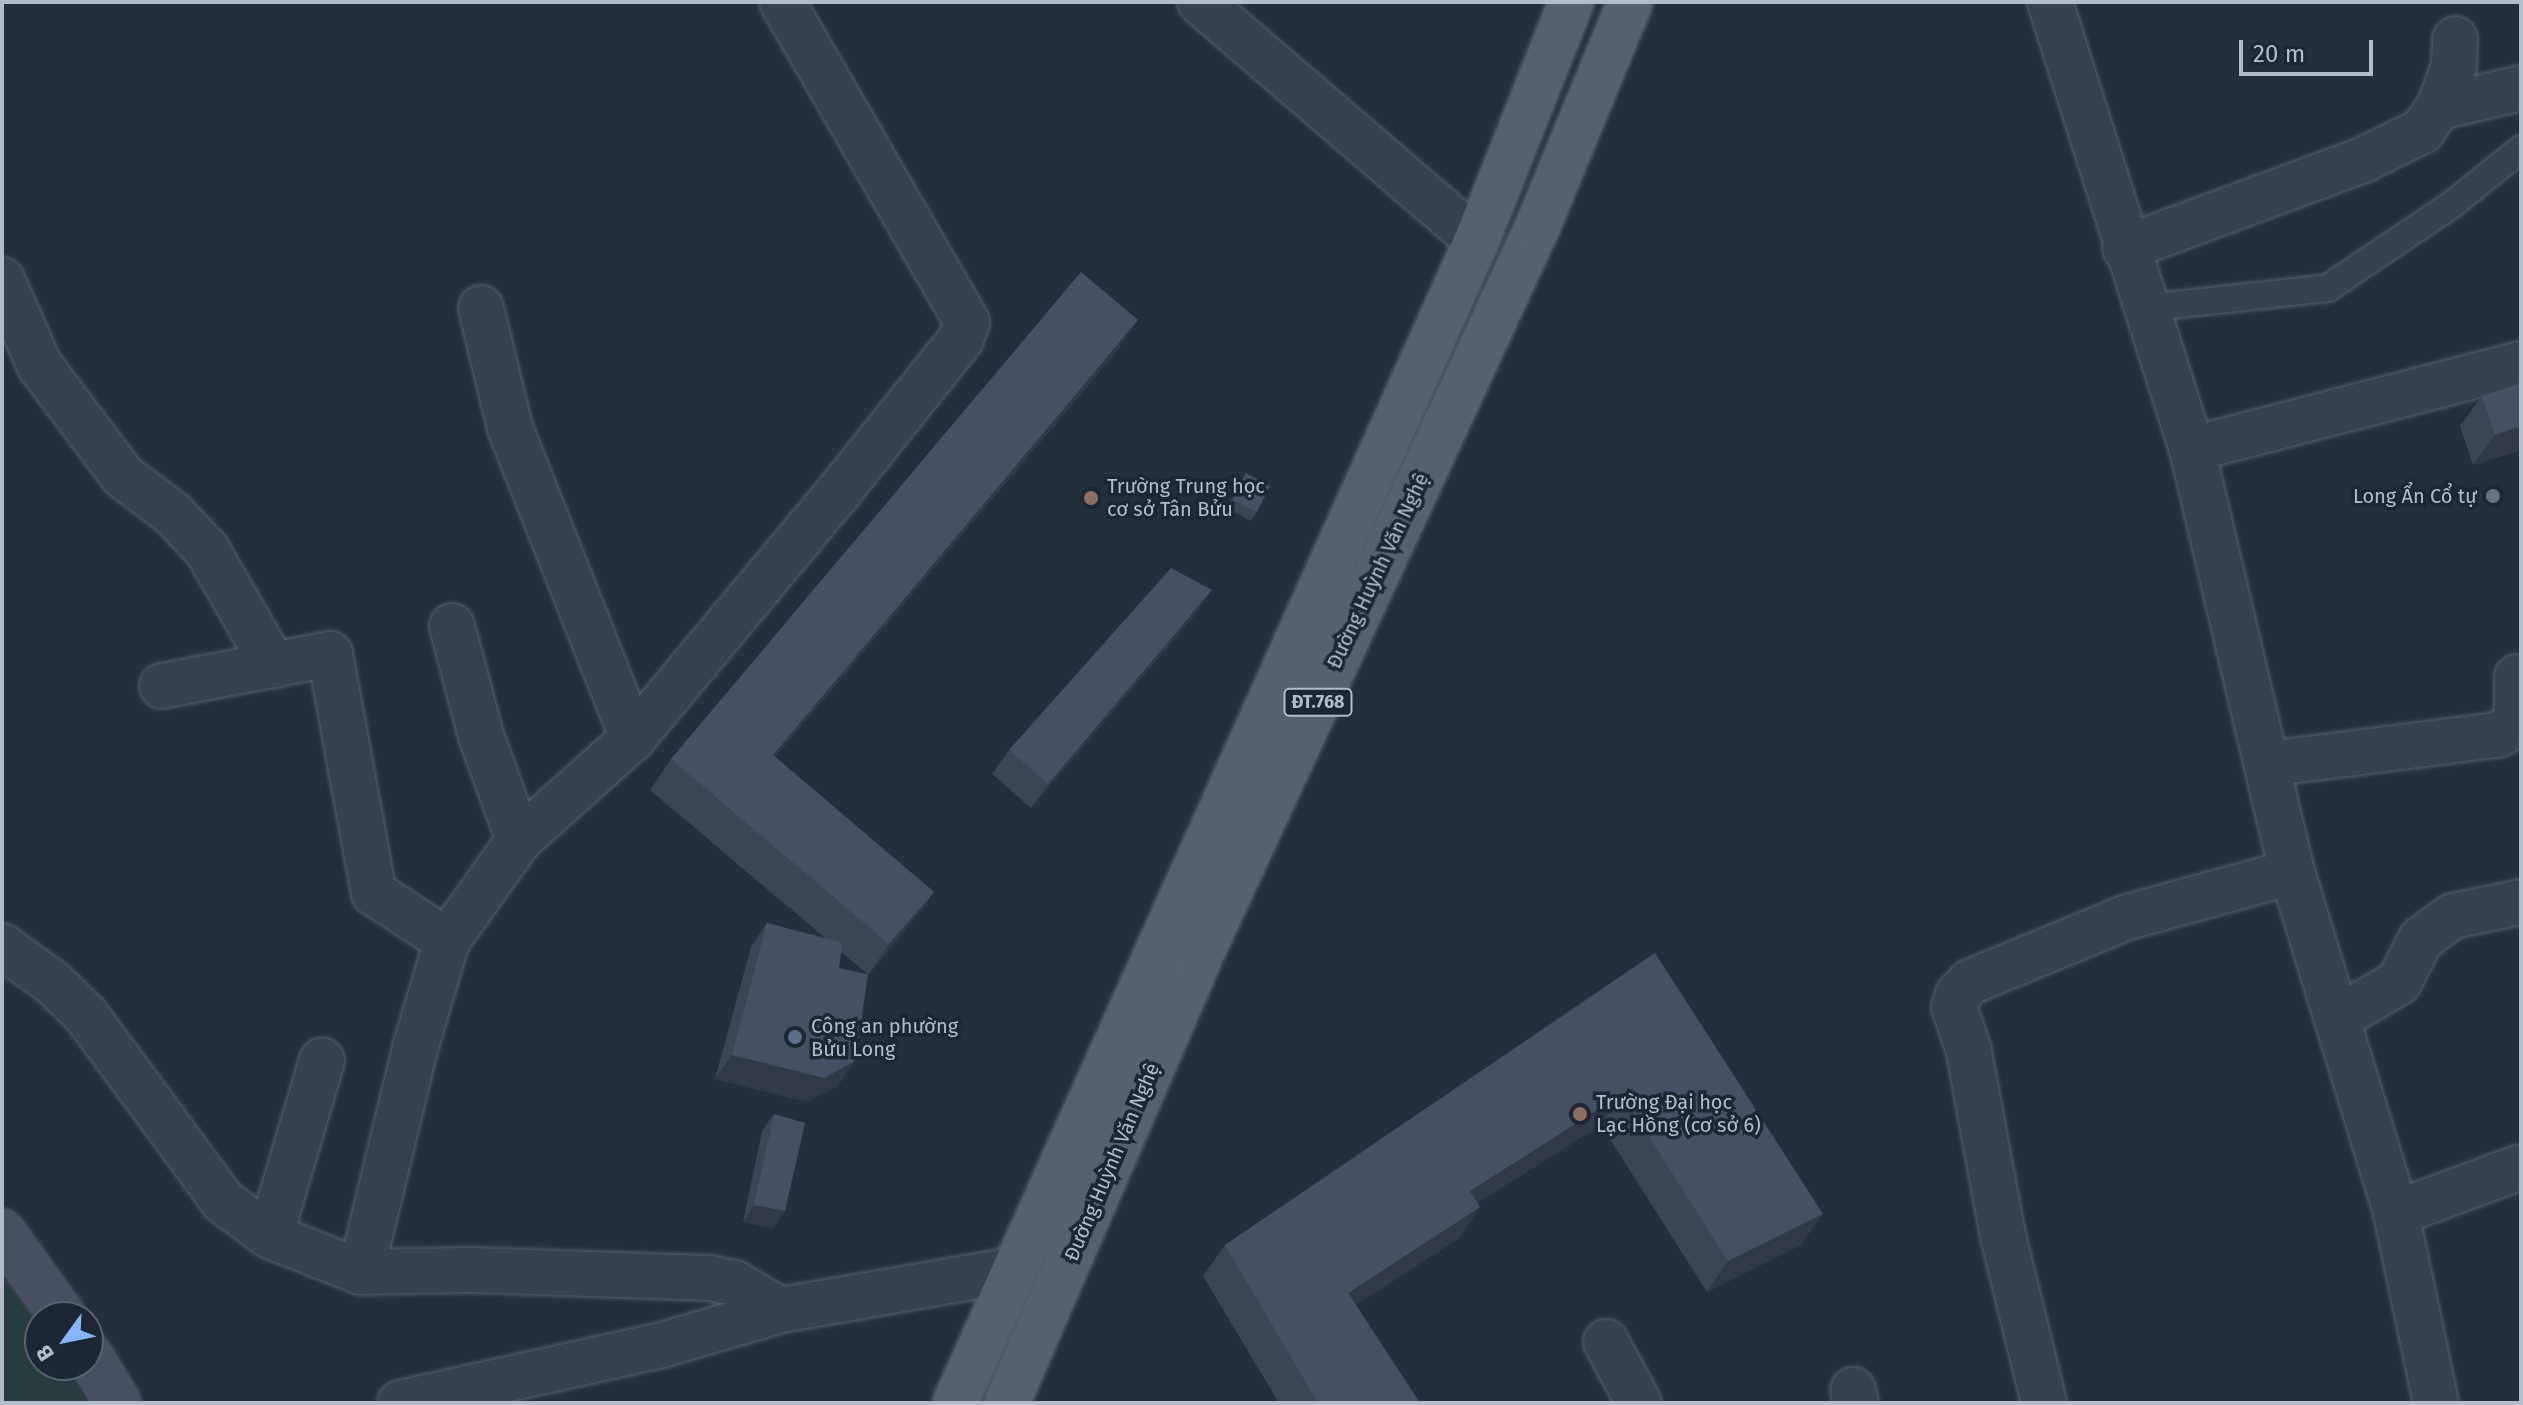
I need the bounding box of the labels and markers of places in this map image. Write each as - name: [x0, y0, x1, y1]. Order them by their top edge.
- place label: Trường Trung học cơ sở Tân Bửu: [1107, 474, 1265, 521]
- place label: Long Ẩn Cổ tự: [2353, 484, 2477, 508]
- marker: Long Ẩn Cổ tự: [2484, 487, 2502, 505]
- marker: Trường Trung học cơ sở Tân Bửu: [1082, 489, 1100, 507]
- place label: Công an phường Bửu Long: [811, 1014, 958, 1061]
- marker: Công an phường Bửu Long: [786, 1028, 804, 1046]
- place label: Trường Đại học Lạc Hồng (cơ sở 6): [1596, 1090, 1761, 1137]
- marker: Trường Đại học Lạc Hồng (cơ sở 6): [1571, 1105, 1589, 1123]

